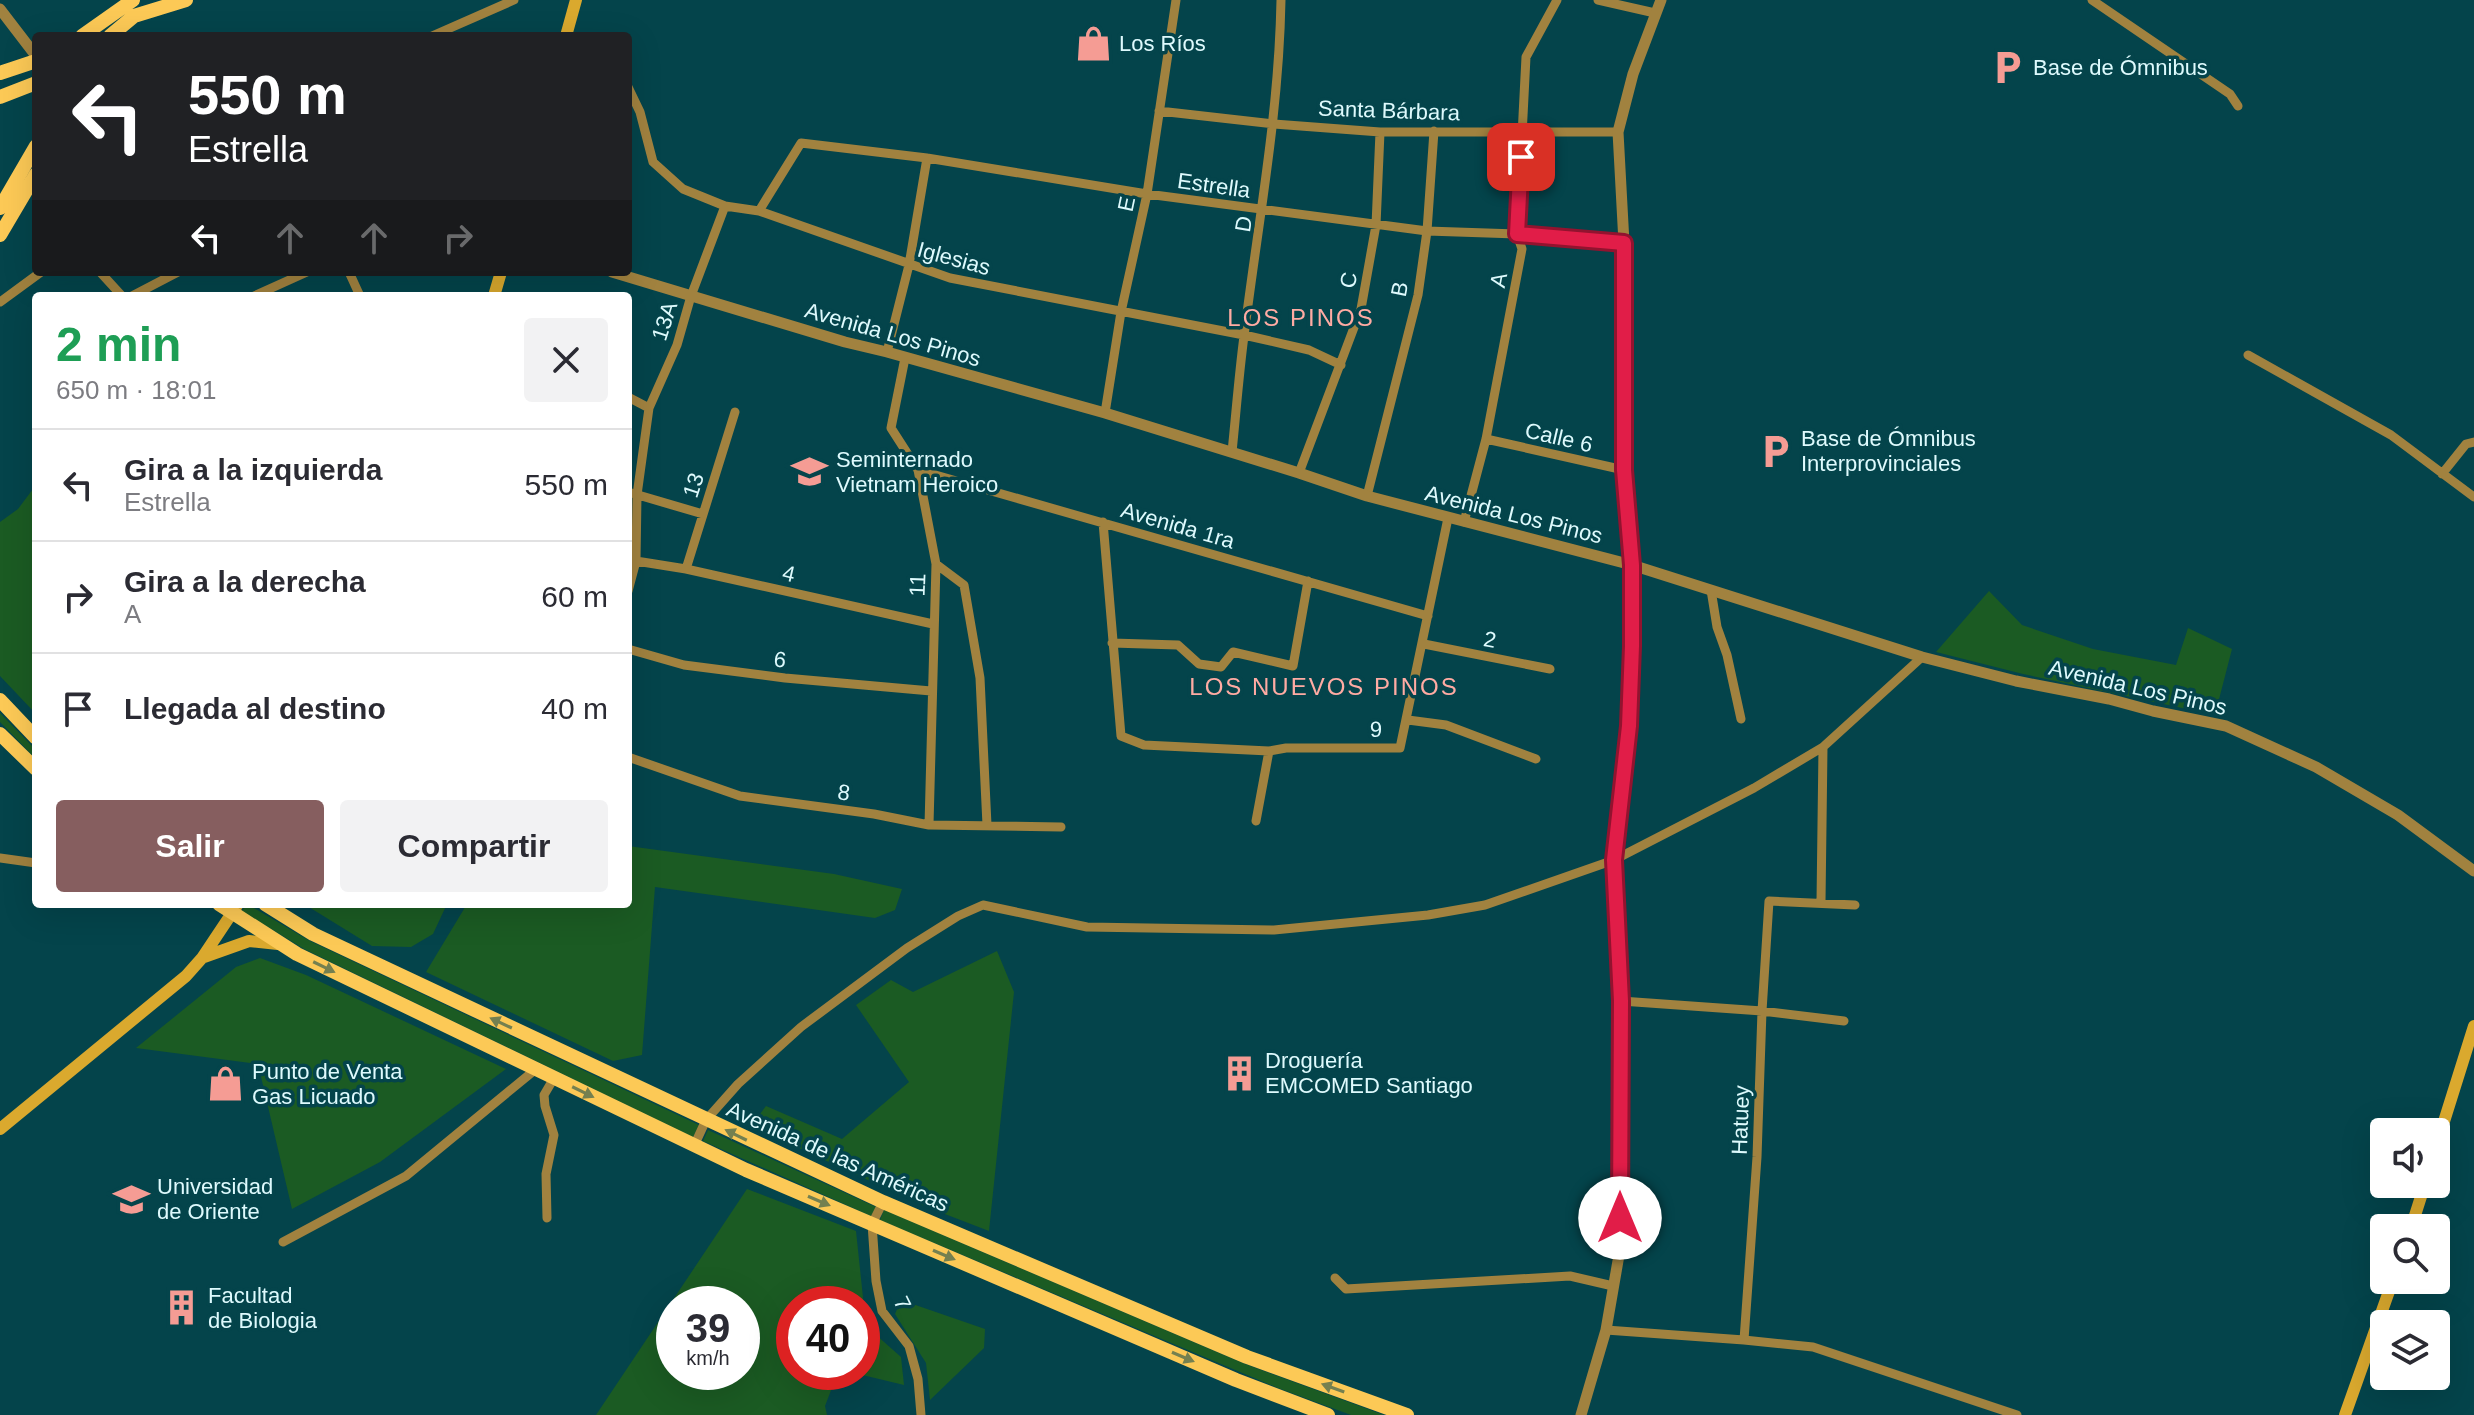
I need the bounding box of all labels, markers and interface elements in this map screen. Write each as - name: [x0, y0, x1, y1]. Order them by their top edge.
- shop icon: Los Ríos: [1074, 24, 1112, 62]
- place label: Los Ríos: [1119, 31, 1206, 56]
- parking icon: Base de Ómnibus: [1988, 48, 2026, 86]
- place label: Base de Ómnibus: [2033, 55, 2208, 80]
- text: 550 m: [188, 63, 347, 126]
- icon: left: [56, 64, 160, 168]
- street label: Santa Bárbara: [1318, 96, 1461, 125]
- pin: [1487, 123, 1555, 191]
- text: Estrella: [188, 129, 308, 170]
- icon: arrive: [1499, 135, 1543, 179]
- street label: Estrella: [1176, 168, 1253, 203]
- street label: E: [1113, 194, 1140, 214]
- street label: D: [1230, 214, 1257, 234]
- icon: left: [184, 216, 228, 260]
- icon: ahead: [268, 216, 312, 260]
- icon: ahead: [352, 216, 396, 260]
- icon: right: [436, 216, 480, 260]
- street label: Iglesias: [915, 237, 993, 280]
- street label: C: [1335, 270, 1362, 290]
- street label: A: [1485, 270, 1512, 290]
- street label: B: [1386, 280, 1413, 299]
- street label: Avenida Los Pinos: [802, 297, 984, 372]
- street label: 13A: [647, 298, 683, 344]
- district label: LOS PINOS: [1227, 304, 1375, 331]
- text: 2 min: [56, 318, 181, 371]
- button: close: [524, 318, 608, 402]
- text: 650 m · 18:01: [56, 375, 216, 405]
- street label: Calle 6: [1523, 418, 1595, 457]
- place label: Base de Ómnibus Interprovinciales: [1801, 426, 1976, 476]
- parking icon: Base de Ómnibus Interprovinciales: [1756, 432, 1794, 470]
- place label: Seminternado Vietnam Heroico: [836, 447, 998, 497]
- text: Gira a la izquierda: [124, 453, 382, 486]
- school or university icon: Seminternado Vietnam Heroico: [791, 453, 829, 491]
- icon: left: [56, 463, 100, 507]
- text: 550 m: [525, 468, 608, 501]
- street label: 13: [678, 470, 709, 501]
- street label: Avenida Los Pinos: [1423, 480, 1605, 549]
- text: Estrella: [124, 487, 211, 517]
- street label: Avenida 1ra: [1118, 497, 1238, 554]
- street label: 4: [780, 560, 798, 587]
- text: Gira a la derecha: [124, 565, 366, 598]
- street label: 11: [905, 573, 930, 597]
- icon: right: [56, 575, 100, 619]
- text: 60 m: [541, 580, 608, 613]
- text: A: [124, 599, 141, 629]
- street label: 2: [1482, 626, 1498, 653]
- street label: 6: [772, 646, 788, 673]
- street label: Avenida Los Pinos: [2046, 655, 2229, 720]
- district label: LOS NUEVOS PINOS: [1189, 673, 1459, 700]
- icon: arrive: [56, 687, 100, 731]
- text: Llegada al destino: [124, 692, 386, 725]
- text: 40 m: [541, 692, 608, 725]
- street label: 9: [1370, 717, 1382, 742]
- street label: 8: [836, 779, 852, 806]
- button: Salir: [56, 800, 324, 892]
- button: Compartir: [340, 800, 608, 892]
- one-way arrow: [312, 960, 336, 974]
- one-way arrow: [489, 1016, 513, 1030]
- place label: Droguería EMCOMED Santiago: [1265, 1048, 1473, 1098]
- building icon: Droguería EMCOMED Santiago: [1220, 1054, 1258, 1092]
- place label: Punto de Venta Gas Licuado: [252, 1059, 403, 1109]
- shop icon: Punto de Venta Gas Licuado: [207, 1065, 245, 1103]
- one-way arrow: [572, 1085, 595, 1099]
- street label: Hatuey: [1727, 1085, 1754, 1155]
- street label: Avenida de las Américas: [723, 1096, 953, 1217]
- map controls: [2370, 1118, 2450, 1390]
- button: sound: [2370, 1118, 2450, 1198]
- one-way arrow: [724, 1128, 747, 1142]
- place label: Universidad de Oriente: [157, 1174, 273, 1224]
- position arrow: [1578, 1176, 1662, 1260]
- school or university icon: Universidad de Oriente: [112, 1180, 150, 1218]
- one-way arrow: [807, 1195, 831, 1208]
- button: search: [2370, 1214, 2450, 1294]
- one-way arrow: [932, 1248, 956, 1261]
- place label: Facultad de Biologia: [208, 1283, 318, 1333]
- speed limit sign: 40: [776, 1286, 880, 1390]
- building icon: Facultad de Biologia: [163, 1289, 201, 1327]
- street label: 7: [889, 1292, 916, 1314]
- text: 39: [686, 1306, 730, 1350]
- button: layers: [2370, 1310, 2450, 1390]
- text: km/h: [686, 1347, 730, 1369]
- one-way arrow: [1171, 1351, 1195, 1364]
- one-way arrow: [1321, 1381, 1345, 1394]

